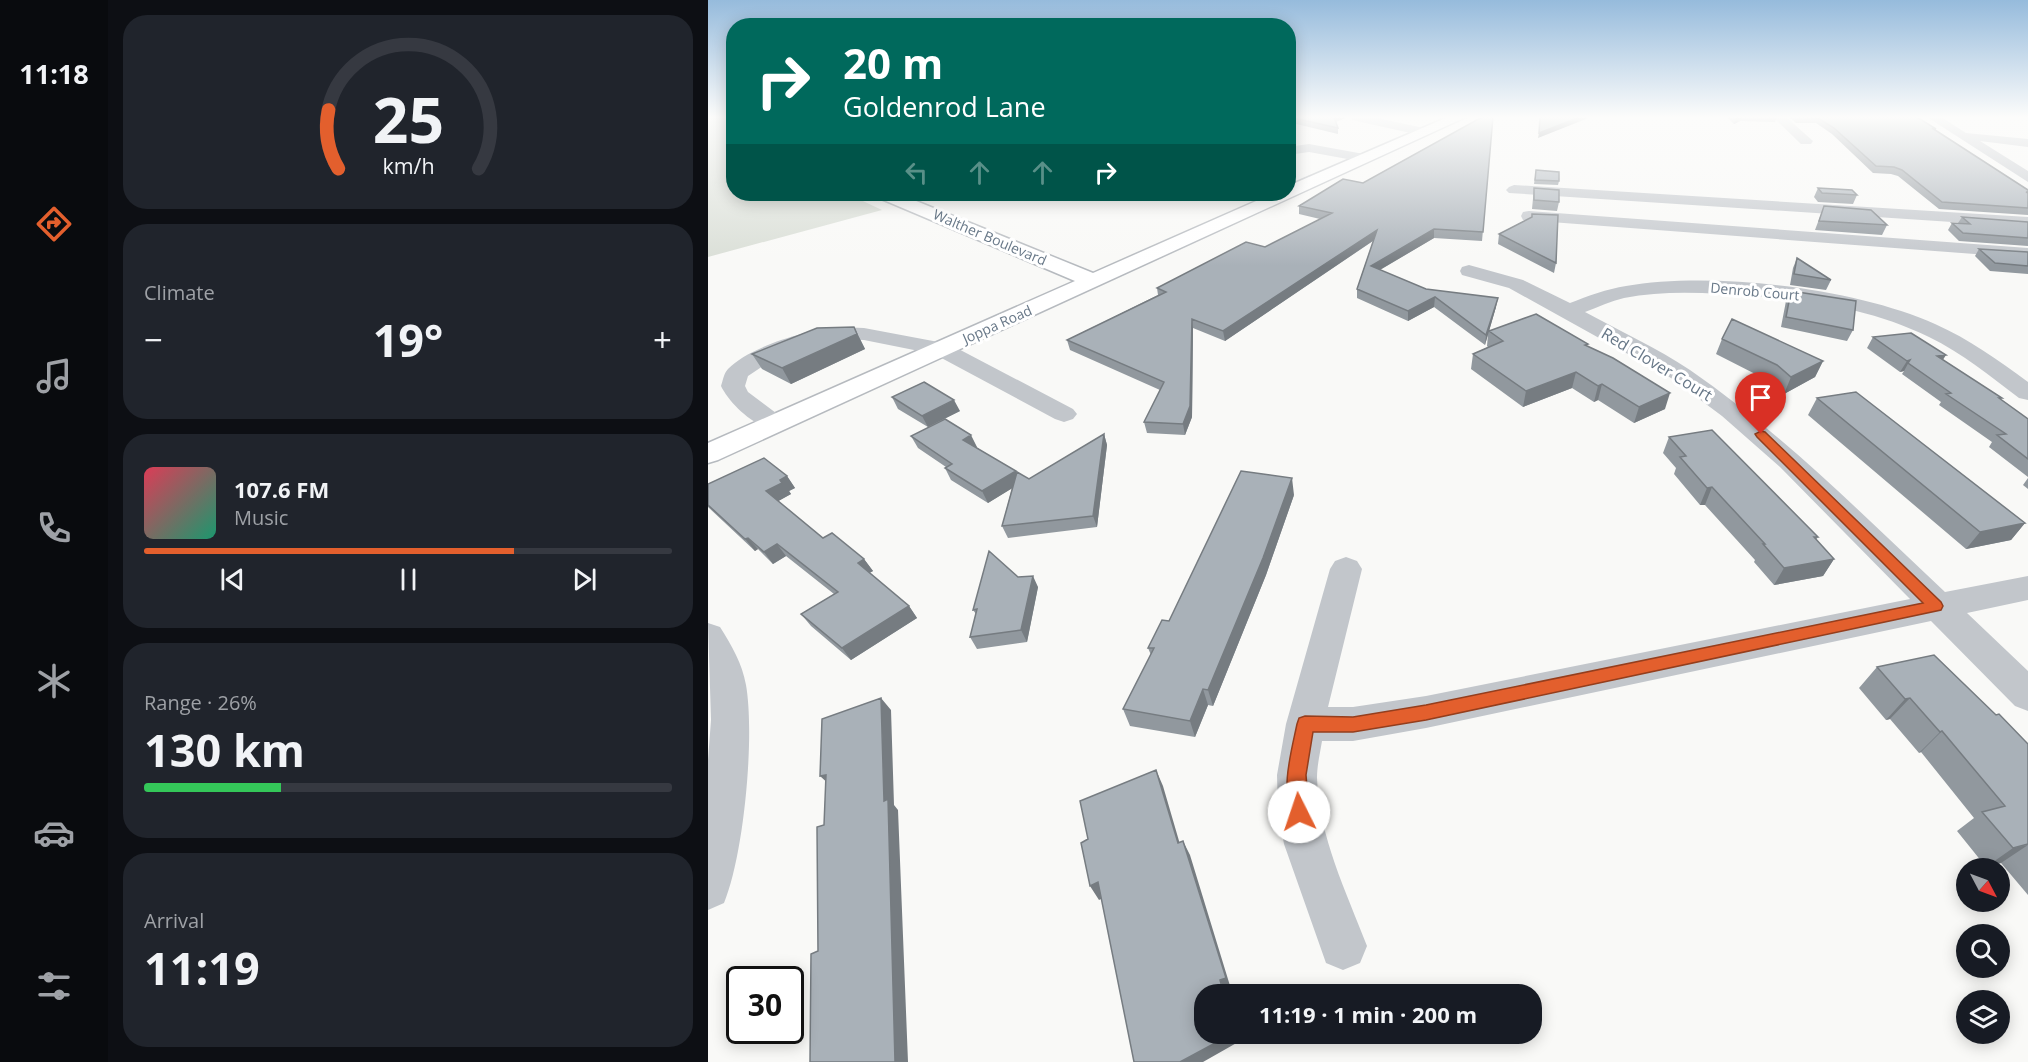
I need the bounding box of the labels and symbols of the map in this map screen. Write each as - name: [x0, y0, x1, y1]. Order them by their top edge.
- street label: Walther Boulevard: [930, 205, 1050, 269]
- street label: Denrob Court: [1710, 278, 1800, 304]
- street label: Joppa Road: [957, 300, 1035, 349]
- street label: Red Clover Court: [1597, 322, 1717, 406]
- pin: [1735, 372, 1786, 434]
- position arrow: [1267, 780, 1331, 844]
- north arrow: [1956, 858, 2010, 912]
- speed limit sign: 30: [726, 966, 804, 1044]

